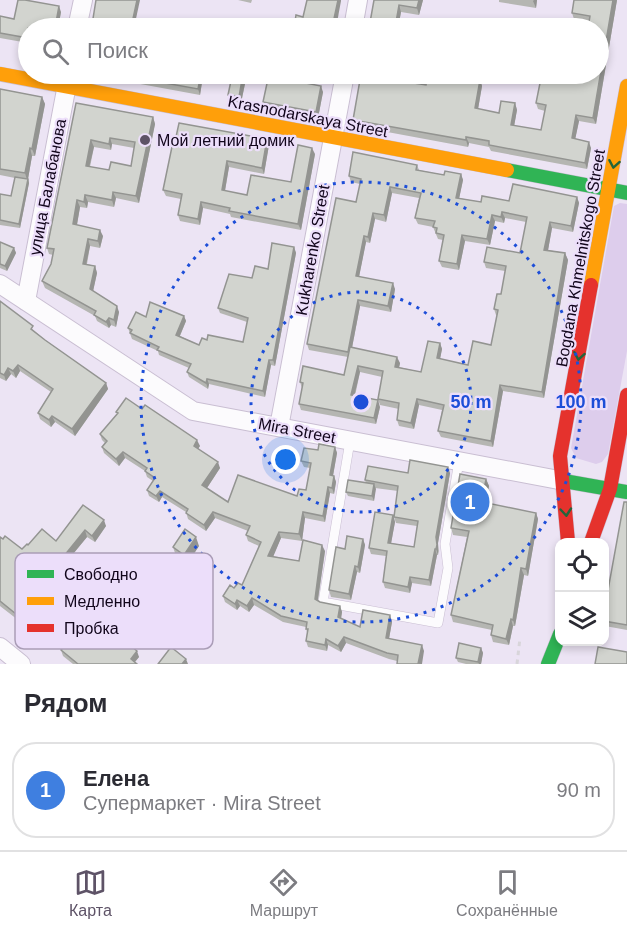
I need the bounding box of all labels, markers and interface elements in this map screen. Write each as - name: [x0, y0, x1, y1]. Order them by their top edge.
- search box: [18, 18, 609, 84]
- icon: search: [39, 35, 72, 68]
- text: Поиск: [87, 38, 148, 63]
- street label: Krasnodarskaya Street: [226, 93, 390, 140]
- street label: улица Балабанова: [26, 117, 69, 257]
- place label: Мой летний домик: [157, 132, 295, 149]
- marker: Мой летний домик: [138, 133, 152, 147]
- street label: Bogdana Khmelnitskogo Street: [553, 147, 608, 368]
- one-way arrow: [608, 160, 620, 169]
- street label: Kukharenko Street: [293, 183, 332, 317]
- one-way arrow: [573, 351, 586, 361]
- centre of rings: [351, 392, 371, 412]
- text: 50 m: [450, 392, 492, 412]
- text: 100 m: [555, 392, 607, 412]
- street label: Mira Street: [257, 415, 337, 446]
- your location: [271, 445, 300, 474]
- pin: 1: [450, 480, 490, 524]
- one-way arrow: [560, 507, 573, 516]
- map controls: [555, 538, 609, 646]
- button: locate: [555, 538, 609, 592]
- legend: [15, 553, 213, 649]
- text: Свободно: [64, 566, 138, 583]
- button: layers: [555, 592, 609, 646]
- text: Медленно: [64, 593, 140, 610]
- text: Пробка: [64, 620, 119, 637]
- text: Рядом: [24, 688, 107, 718]
- text: Елена: [83, 766, 149, 791]
- text: 1: [40, 779, 51, 801]
- text: 90 m: [557, 779, 601, 801]
- text: Супермаркет · Mira Street: [83, 792, 321, 814]
- tab: Карта: [69, 866, 112, 920]
- tab: Маршрут: [250, 866, 318, 920]
- tab: Сохранённые: [456, 866, 558, 920]

